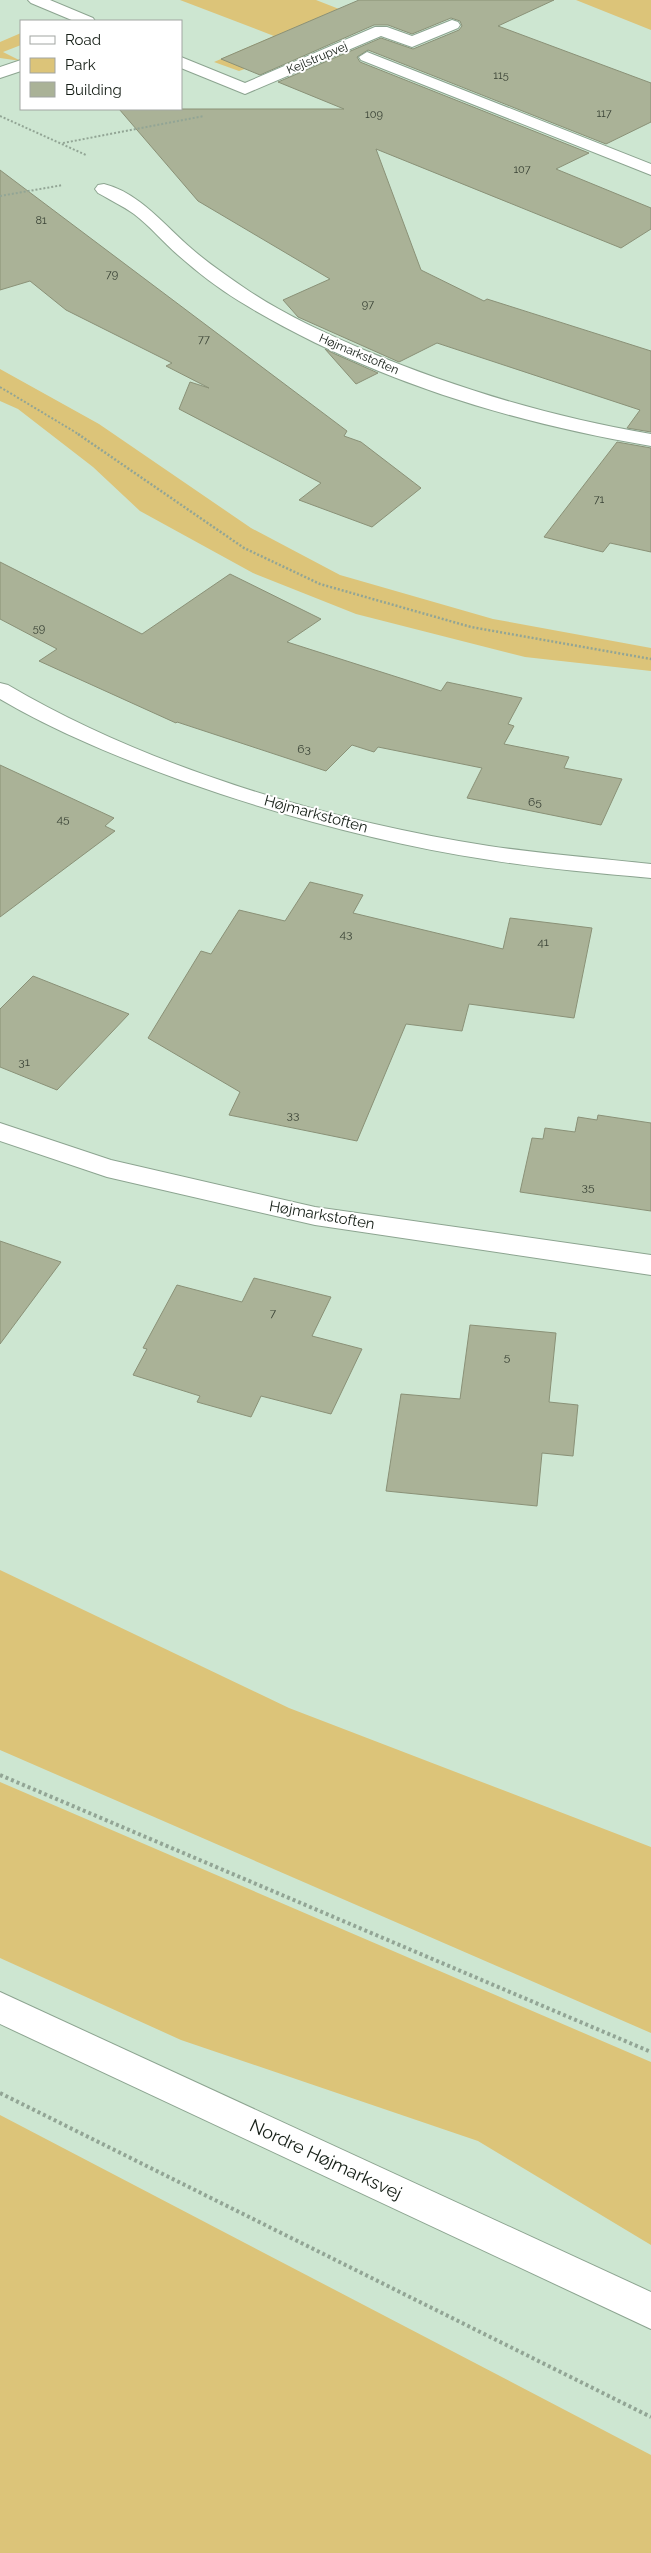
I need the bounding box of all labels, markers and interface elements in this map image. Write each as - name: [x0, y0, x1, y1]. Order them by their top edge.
- legend: [20, 20, 182, 110]
- text: Road: [65, 31, 101, 49]
- street label: Kejlstrupvej: [285, 39, 349, 77]
- text: Park: [65, 56, 96, 74]
- house number: 115: [493, 69, 509, 82]
- text: Building: [65, 81, 122, 99]
- house number: 117: [596, 107, 612, 120]
- house number: 109: [365, 108, 383, 121]
- house number: 107: [513, 163, 531, 176]
- house number: 81: [35, 214, 47, 227]
- house number: 79: [106, 268, 118, 281]
- house number: 97: [362, 298, 374, 311]
- street label: Højmarkstoften: [317, 331, 401, 377]
- house number: 77: [198, 333, 210, 346]
- house number: 71: [594, 493, 605, 506]
- house number: 59: [33, 622, 45, 635]
- house number: 63: [297, 742, 311, 756]
- street label: Højmarkstoften: [262, 791, 370, 837]
- house number: 65: [528, 795, 542, 809]
- house number: 45: [56, 812, 70, 826]
- house number: 43: [340, 927, 352, 941]
- house number: 41: [537, 935, 549, 949]
- house number: 31: [18, 1055, 30, 1069]
- house number: 33: [287, 1108, 299, 1122]
- house number: 35: [582, 1180, 595, 1194]
- street label: Højmarkstoften: [268, 1197, 376, 1233]
- house number: 7: [270, 1306, 277, 1320]
- house number: 5: [504, 1350, 511, 1364]
- street label: Nordre Højmarksvej: [247, 2115, 405, 2203]

